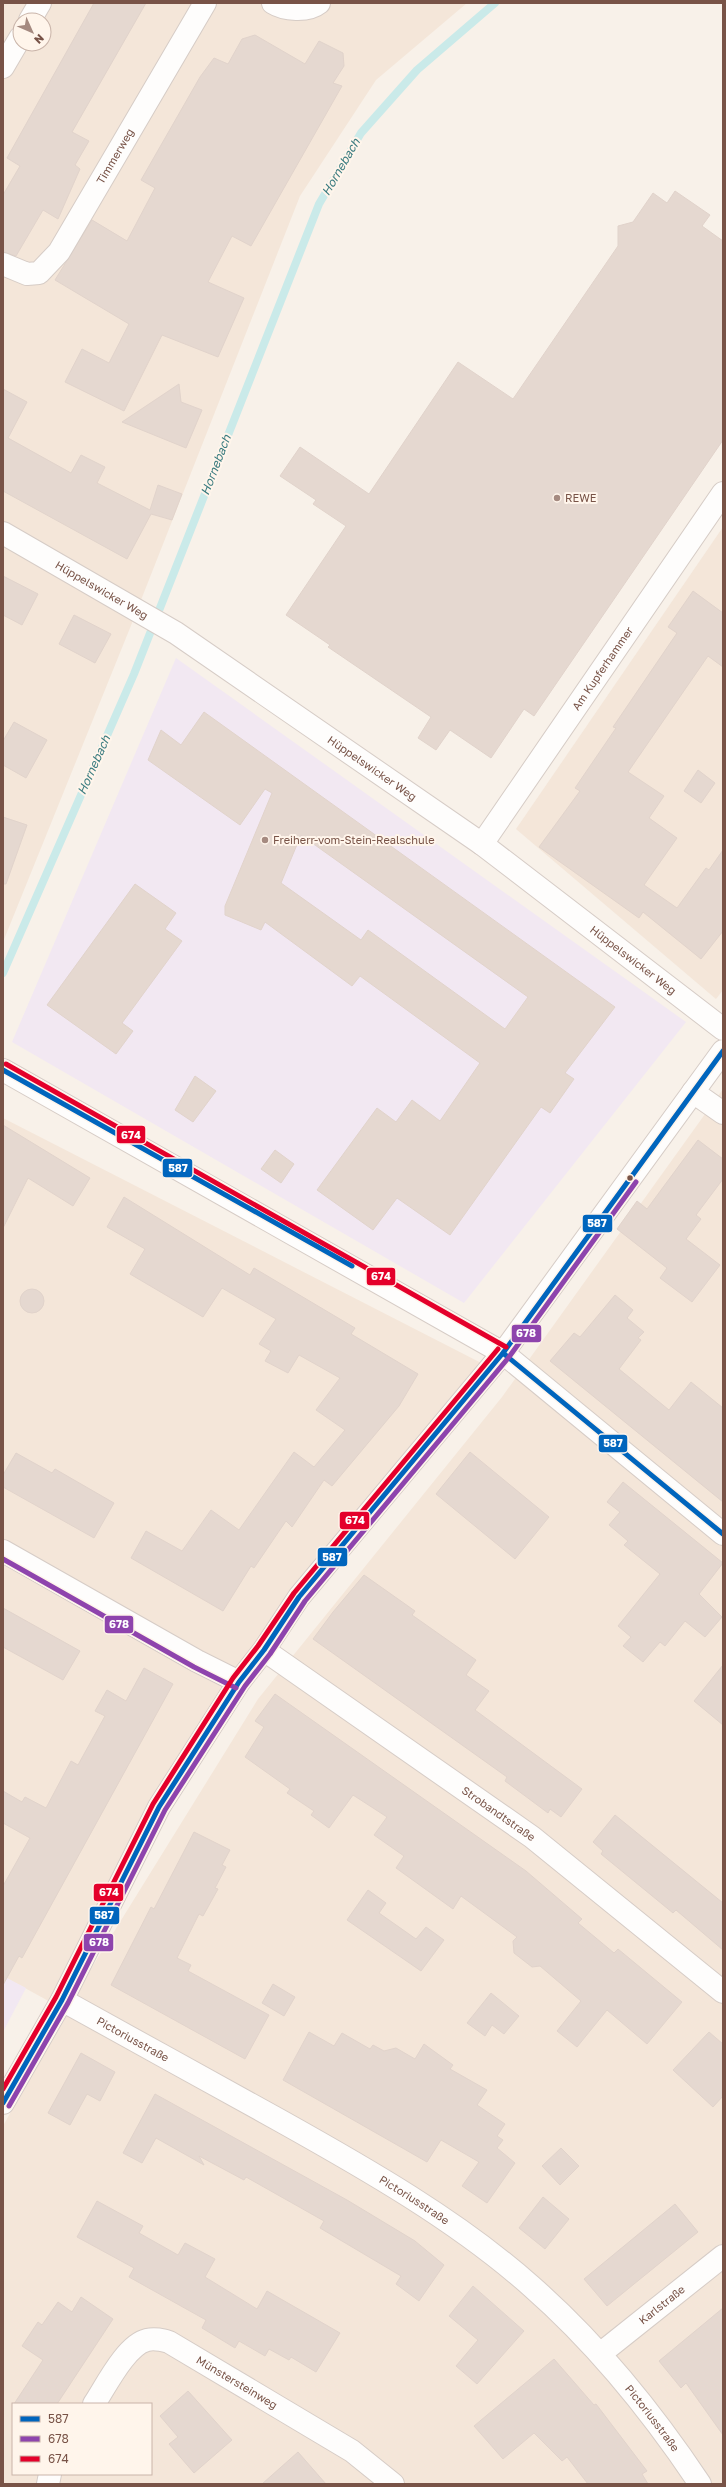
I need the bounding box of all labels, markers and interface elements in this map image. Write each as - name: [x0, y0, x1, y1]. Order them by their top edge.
- north arrow: [12, 12, 52, 52]
- text: N: [32, 32, 47, 47]
- street label: Timmerweg: [93, 126, 136, 186]
- water label: Hornebach: [318, 135, 363, 198]
- water label: Hornebach: [197, 432, 234, 497]
- place label: REWE: [565, 491, 597, 504]
- marker: REWE: [552, 493, 562, 503]
- street label: Hüppelswicker Weg: [53, 558, 151, 621]
- street label: Am Kupferhammer: [569, 623, 636, 712]
- water label: Hornebach: [74, 732, 114, 797]
- street label: Hüppelswicker Weg: [325, 733, 419, 803]
- place label: Freiherr-vom-Stein-Realschule: [273, 833, 435, 846]
- marker: Freiherr-vom-Stein-Realschule: [260, 835, 270, 845]
- street label: Hüppelswicker Weg: [588, 922, 679, 997]
- line badge: 674: [116, 1125, 146, 1144]
- text: 674: [121, 1128, 141, 1141]
- line badge: 587: [162, 1158, 193, 1178]
- text: 587: [168, 1161, 188, 1174]
- unlabelled marker: [625, 1173, 635, 1183]
- line badge: 587: [582, 1214, 613, 1233]
- text: 587: [587, 1216, 607, 1229]
- line badge: 674: [366, 1267, 396, 1286]
- text: 674: [371, 1269, 391, 1282]
- line badge: 678: [511, 1324, 542, 1343]
- text: 678: [516, 1326, 536, 1339]
- line badge: 587: [598, 1434, 628, 1453]
- text: 587: [603, 1436, 623, 1449]
- line badge: 674: [339, 1511, 370, 1530]
- text: 674: [345, 1513, 365, 1526]
- line badge: 587: [317, 1547, 348, 1567]
- text: 587: [322, 1550, 342, 1563]
- line badge: 678: [104, 1615, 134, 1634]
- text: 678: [109, 1617, 129, 1630]
- street label: Strobandtstraße: [460, 1783, 538, 1843]
- line badge: 674: [93, 1883, 124, 1902]
- text: 674: [99, 1885, 119, 1898]
- line badge: 587: [89, 1906, 120, 1925]
- text: 587: [94, 1908, 114, 1921]
- line badge: 678: [83, 1933, 114, 1952]
- text: 678: [89, 1935, 109, 1948]
- street label: Pictoriusstraße: [95, 2014, 171, 2064]
- street label: Pictoriusstraße: [377, 2172, 452, 2227]
- street label: Karlstraße: [636, 2282, 687, 2327]
- street label: Münstersteinweg: [194, 2353, 280, 2411]
- street label: Pictoriusstraße: [623, 2382, 682, 2454]
- legend: [12, 2403, 152, 2475]
- text: 587: [48, 2411, 69, 2426]
- text: 678: [48, 2431, 69, 2446]
- text: 674: [48, 2451, 69, 2466]

